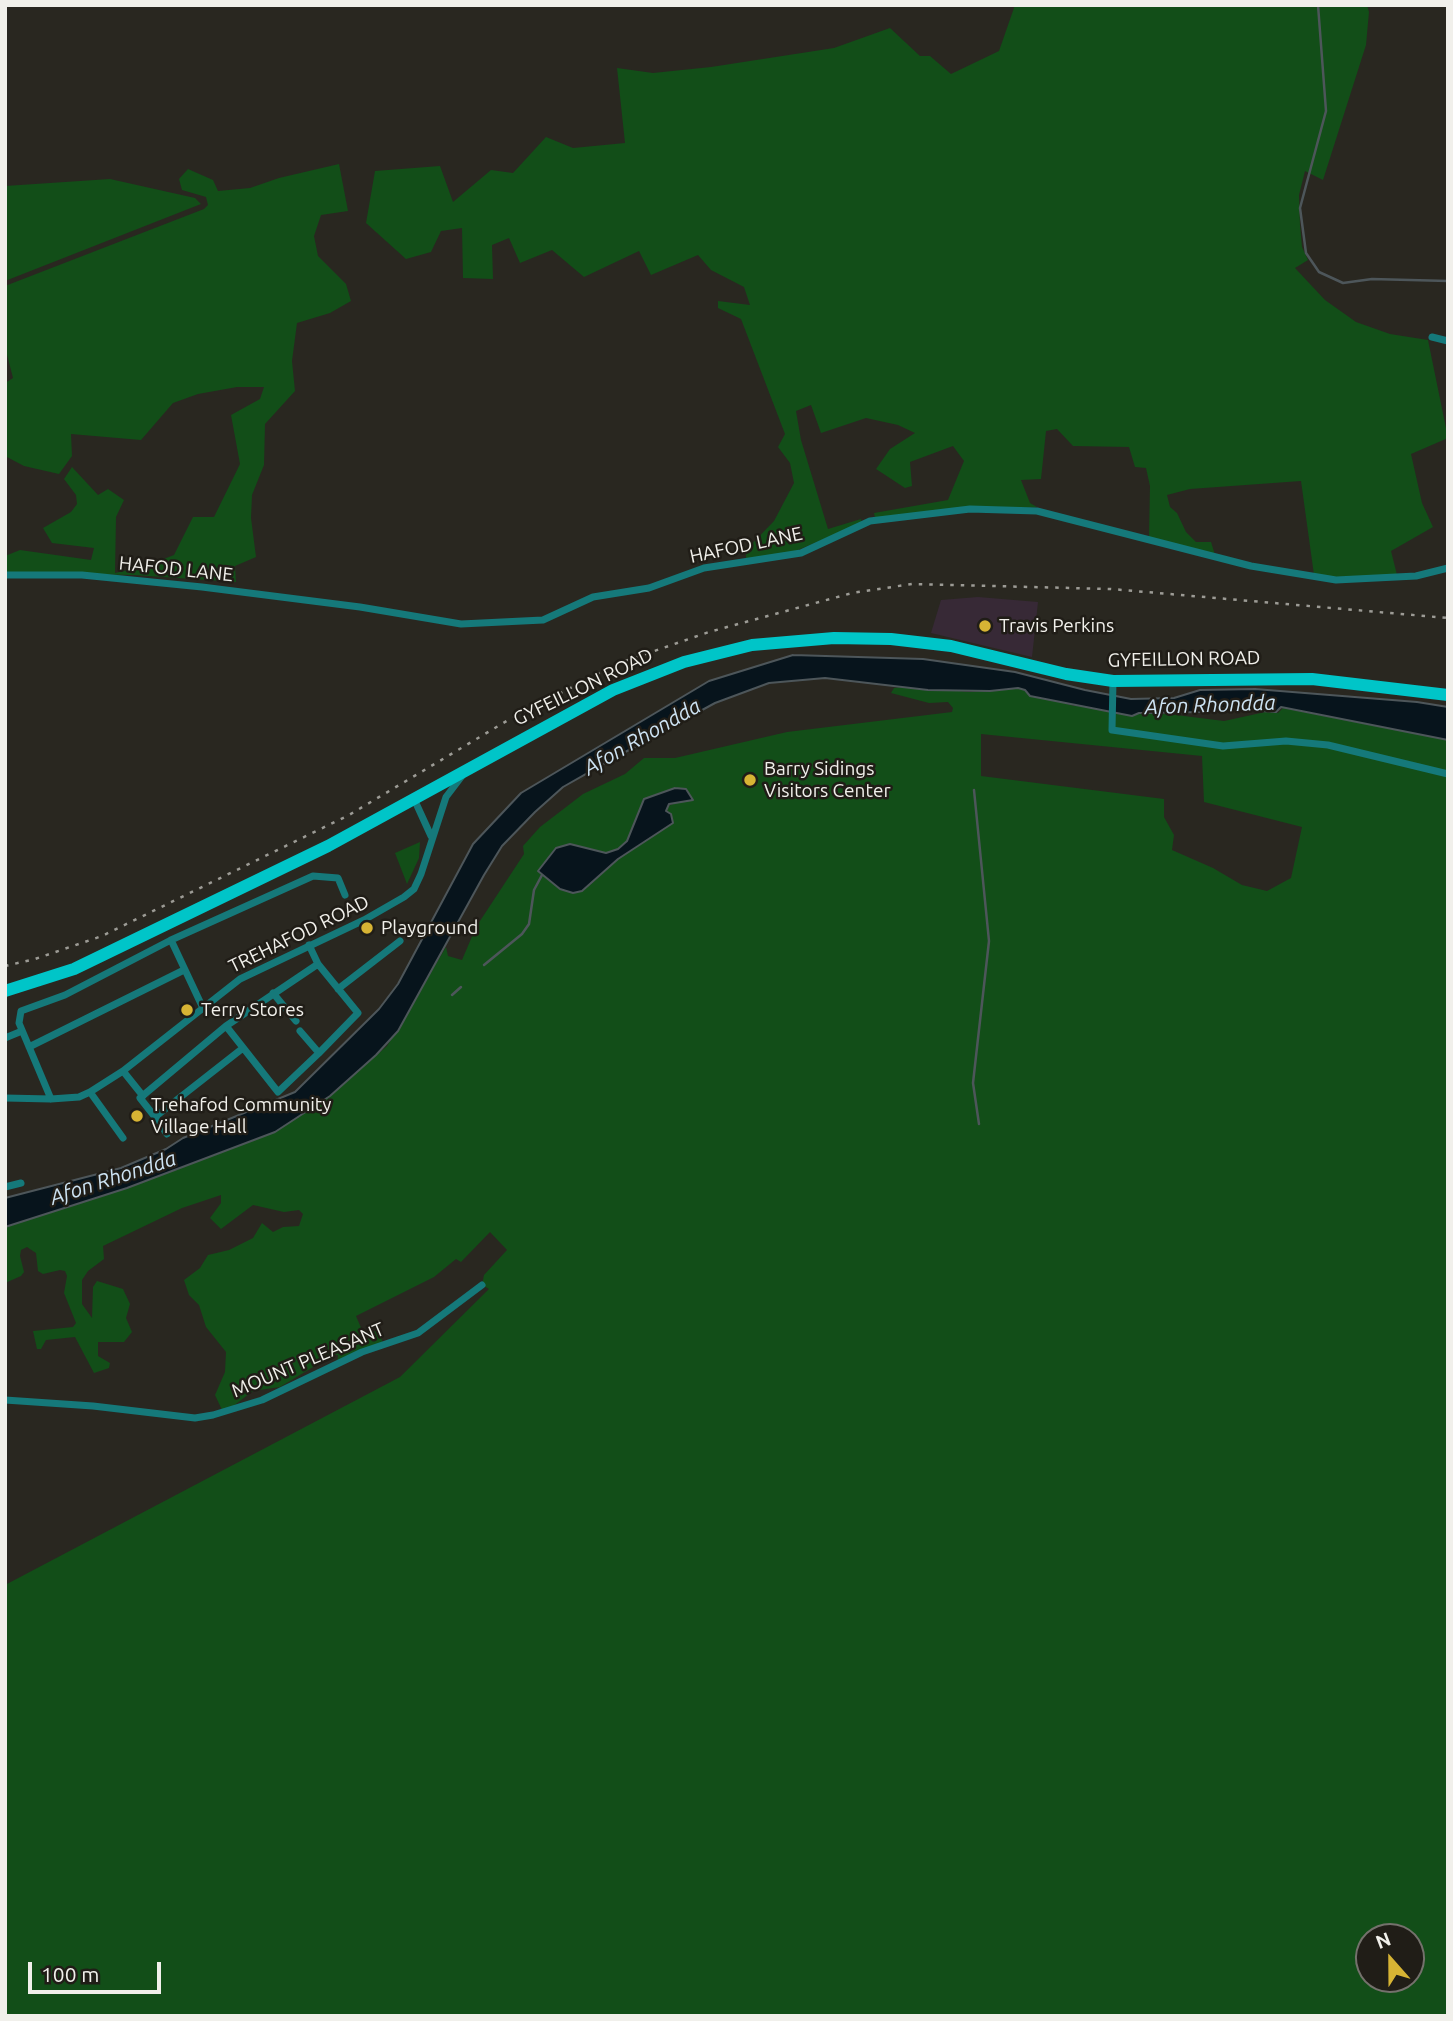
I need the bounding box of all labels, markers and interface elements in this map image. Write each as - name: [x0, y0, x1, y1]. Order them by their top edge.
- street label: HAFOD LANE: [687, 522, 805, 568]
- street label: HAFOD LANE: [118, 552, 234, 586]
- place label: Travis Perkins: [999, 615, 1114, 637]
- marker: Travis Perkins: [977, 618, 993, 634]
- street label: GYFEILLON ROAD: [509, 643, 657, 731]
- street label: GYFEILLON ROAD: [1108, 646, 1260, 672]
- water label: Afon Rhondda: [1144, 690, 1276, 720]
- water label: Afon Rhondda: [579, 693, 705, 781]
- place label: Barry Sidings Visitors Center: [764, 758, 891, 802]
- marker: Barry Sidings Visitors Center: [742, 772, 758, 788]
- street label: TREHAFOD ROAD: [225, 890, 373, 978]
- place label: Playground: [381, 917, 478, 939]
- marker: Playground: [359, 920, 375, 936]
- place label: Terry Stores: [201, 999, 304, 1021]
- marker: Terry Stores: [179, 1002, 195, 1018]
- place label: Trehafod Community Village Hall: [151, 1094, 331, 1138]
- marker: Trehafod Community Village Hall: [129, 1108, 145, 1124]
- water label: Afon Rhondda: [47, 1146, 179, 1210]
- street label: MOUNT PLEASANT: [228, 1318, 388, 1402]
- north arrow: [1355, 1923, 1425, 1993]
- text: N: [1373, 1927, 1394, 1953]
- scale bar: [32, 1948, 164, 1992]
- text: 100 m: [41, 1962, 99, 1986]

